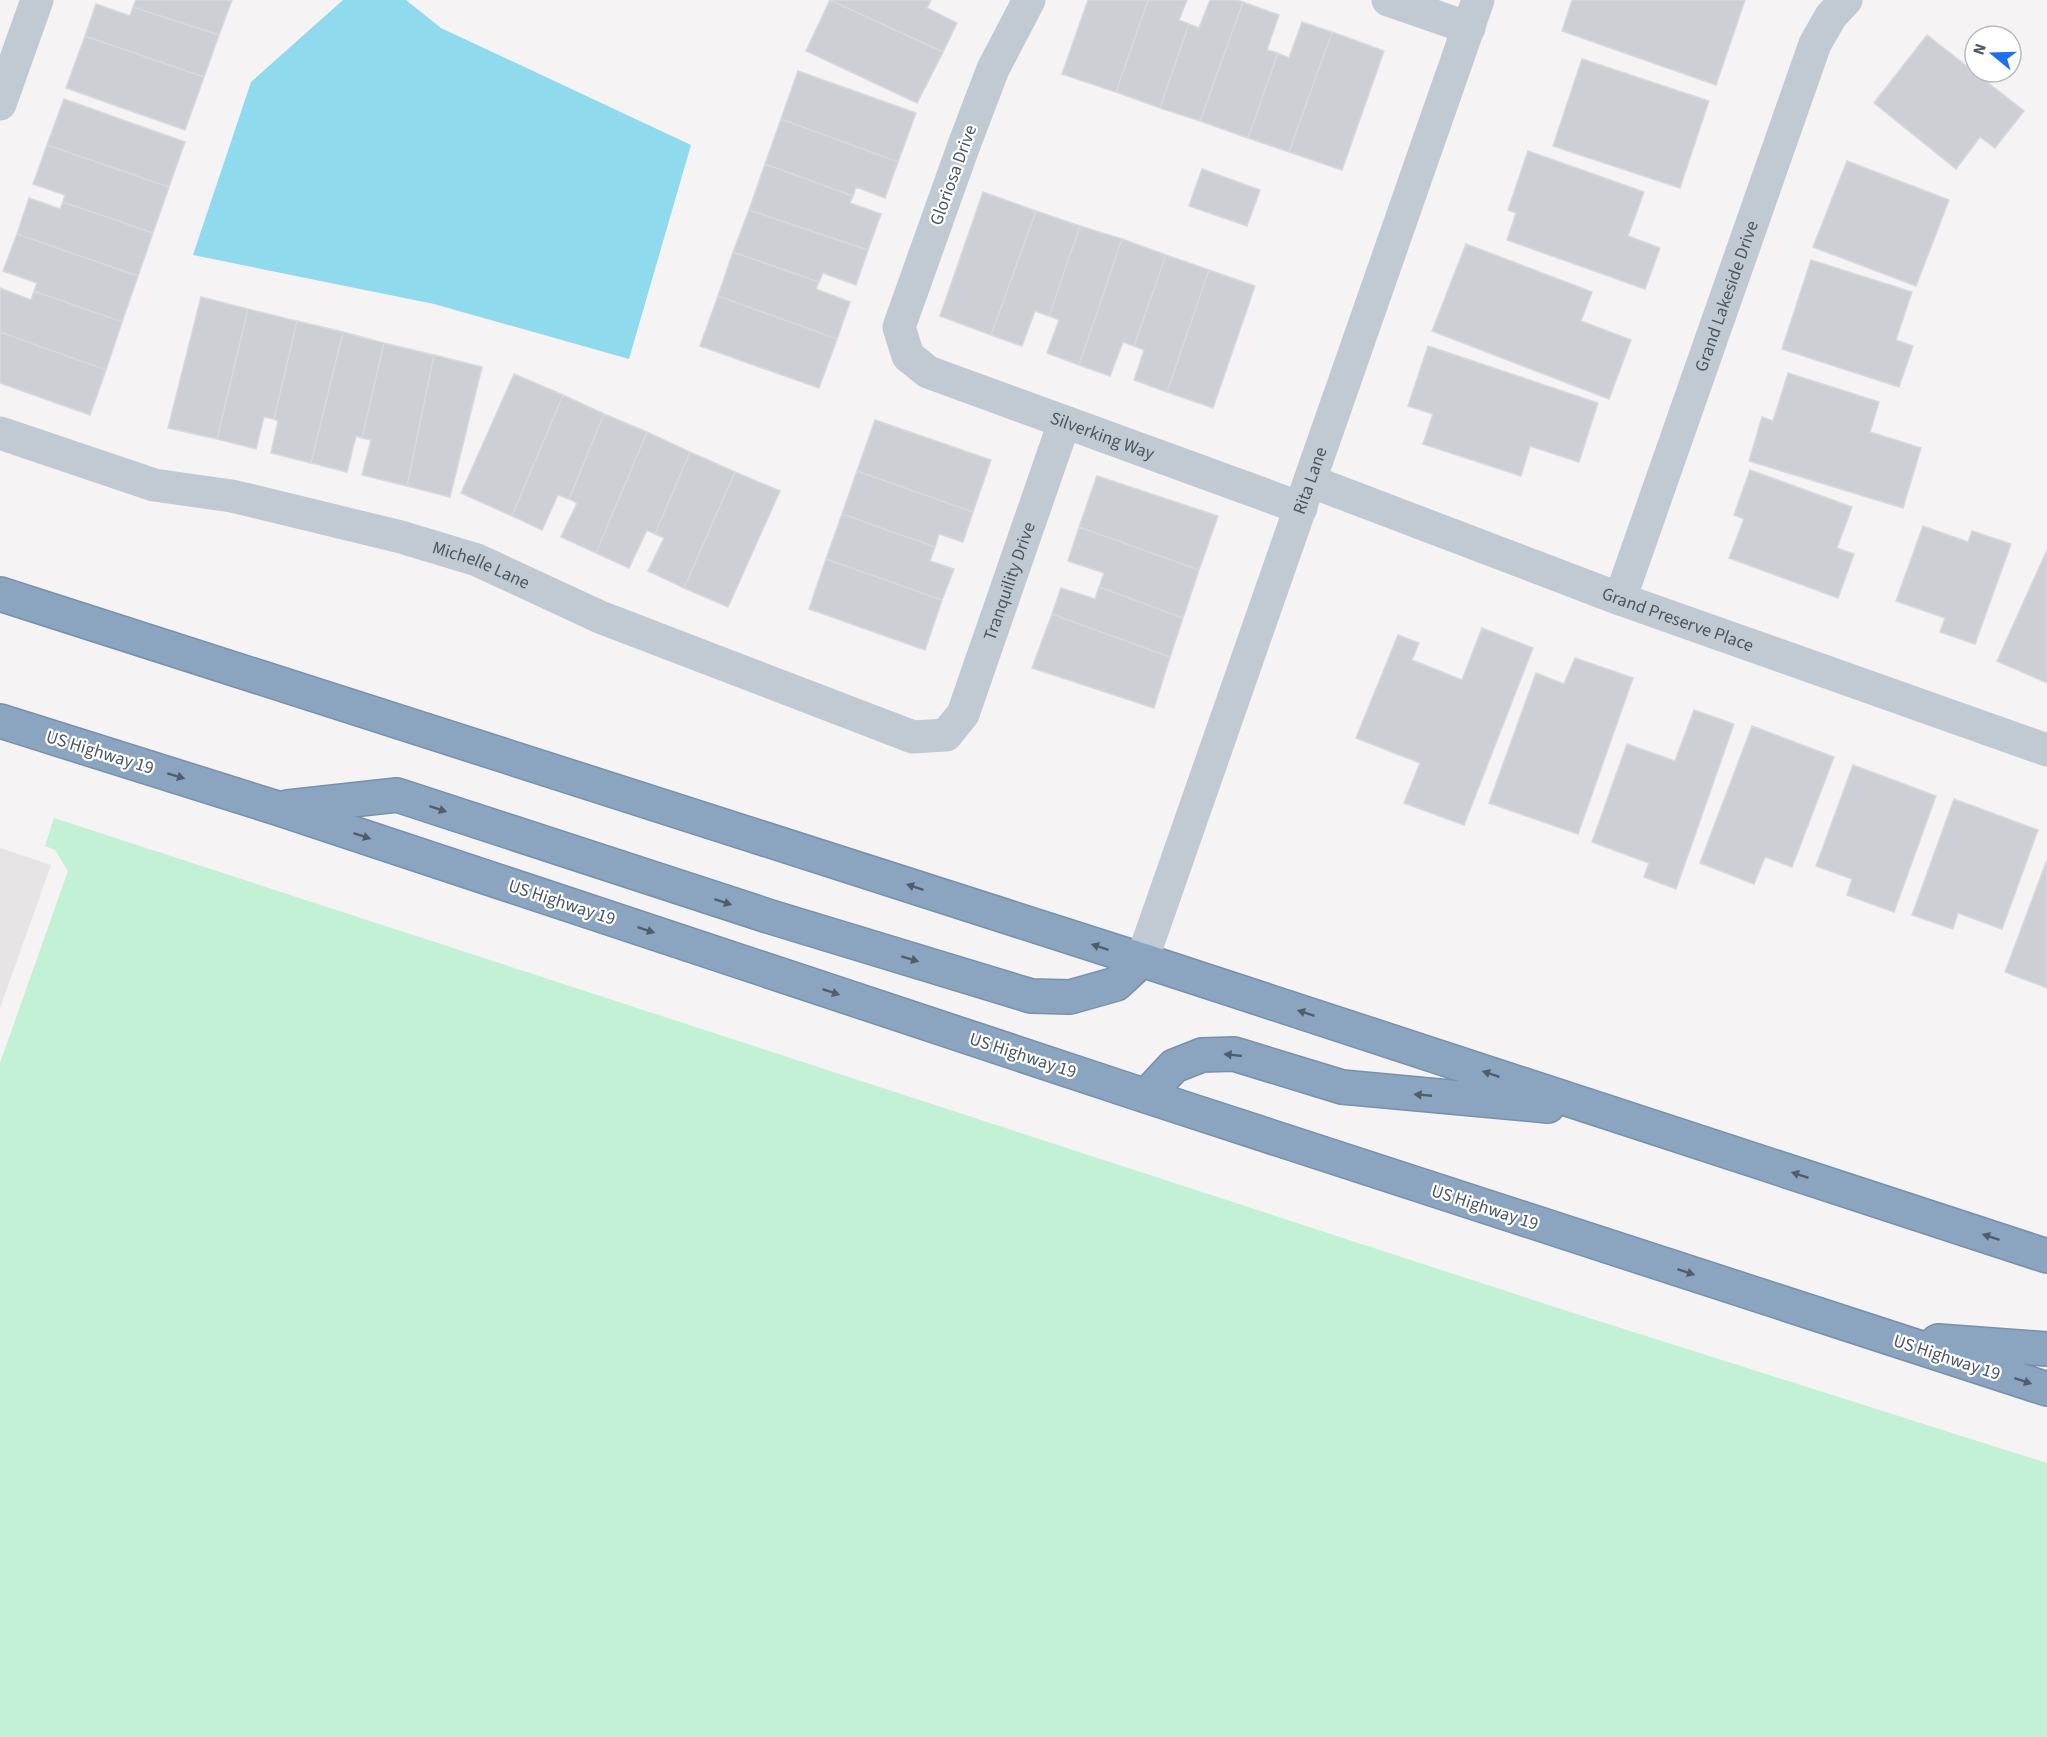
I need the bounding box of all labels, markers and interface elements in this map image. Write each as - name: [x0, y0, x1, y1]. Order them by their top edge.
- north arrow: [1963, 24, 2023, 84]
- text: N: [1968, 41, 1992, 58]
- street label: Gloriosa Drive: [924, 121, 983, 229]
- street label: Grand Lakeside Drive: [1689, 217, 1765, 375]
- street label: Silverking Way: [1047, 406, 1158, 467]
- street label: Rita Lane: [1287, 444, 1334, 518]
- street label: Tranquility Drive: [977, 519, 1042, 644]
- street label: Michelle Lane: [429, 535, 534, 596]
- street label: Grand Preserve Place: [1598, 581, 1757, 658]
- street label: US Highway 19: [43, 724, 157, 781]
- one-way arrow: [167, 772, 185, 781]
- one-way arrow: [429, 805, 447, 814]
- one-way arrow: [353, 832, 371, 841]
- street label: US Highway 19: [505, 873, 619, 932]
- one-way arrow: [906, 882, 924, 891]
- one-way arrow: [714, 897, 732, 907]
- one-way arrow: [637, 926, 655, 936]
- one-way arrow: [1091, 941, 1109, 951]
- one-way arrow: [901, 955, 919, 964]
- one-way arrow: [822, 987, 840, 997]
- one-way arrow: [1297, 1008, 1315, 1018]
- street label: US Highway 19: [966, 1026, 1080, 1085]
- one-way arrow: [1223, 1051, 1242, 1060]
- one-way arrow: [1482, 1069, 1500, 1078]
- one-way arrow: [1413, 1090, 1432, 1100]
- one-way arrow: [1791, 1170, 1809, 1179]
- street label: US Highway 19: [1428, 1178, 1542, 1237]
- one-way arrow: [1982, 1232, 2000, 1242]
- one-way arrow: [1677, 1268, 1695, 1277]
- street label: US Highway 19: [1890, 1328, 2004, 1387]
- one-way arrow: [2014, 1377, 2032, 1387]

